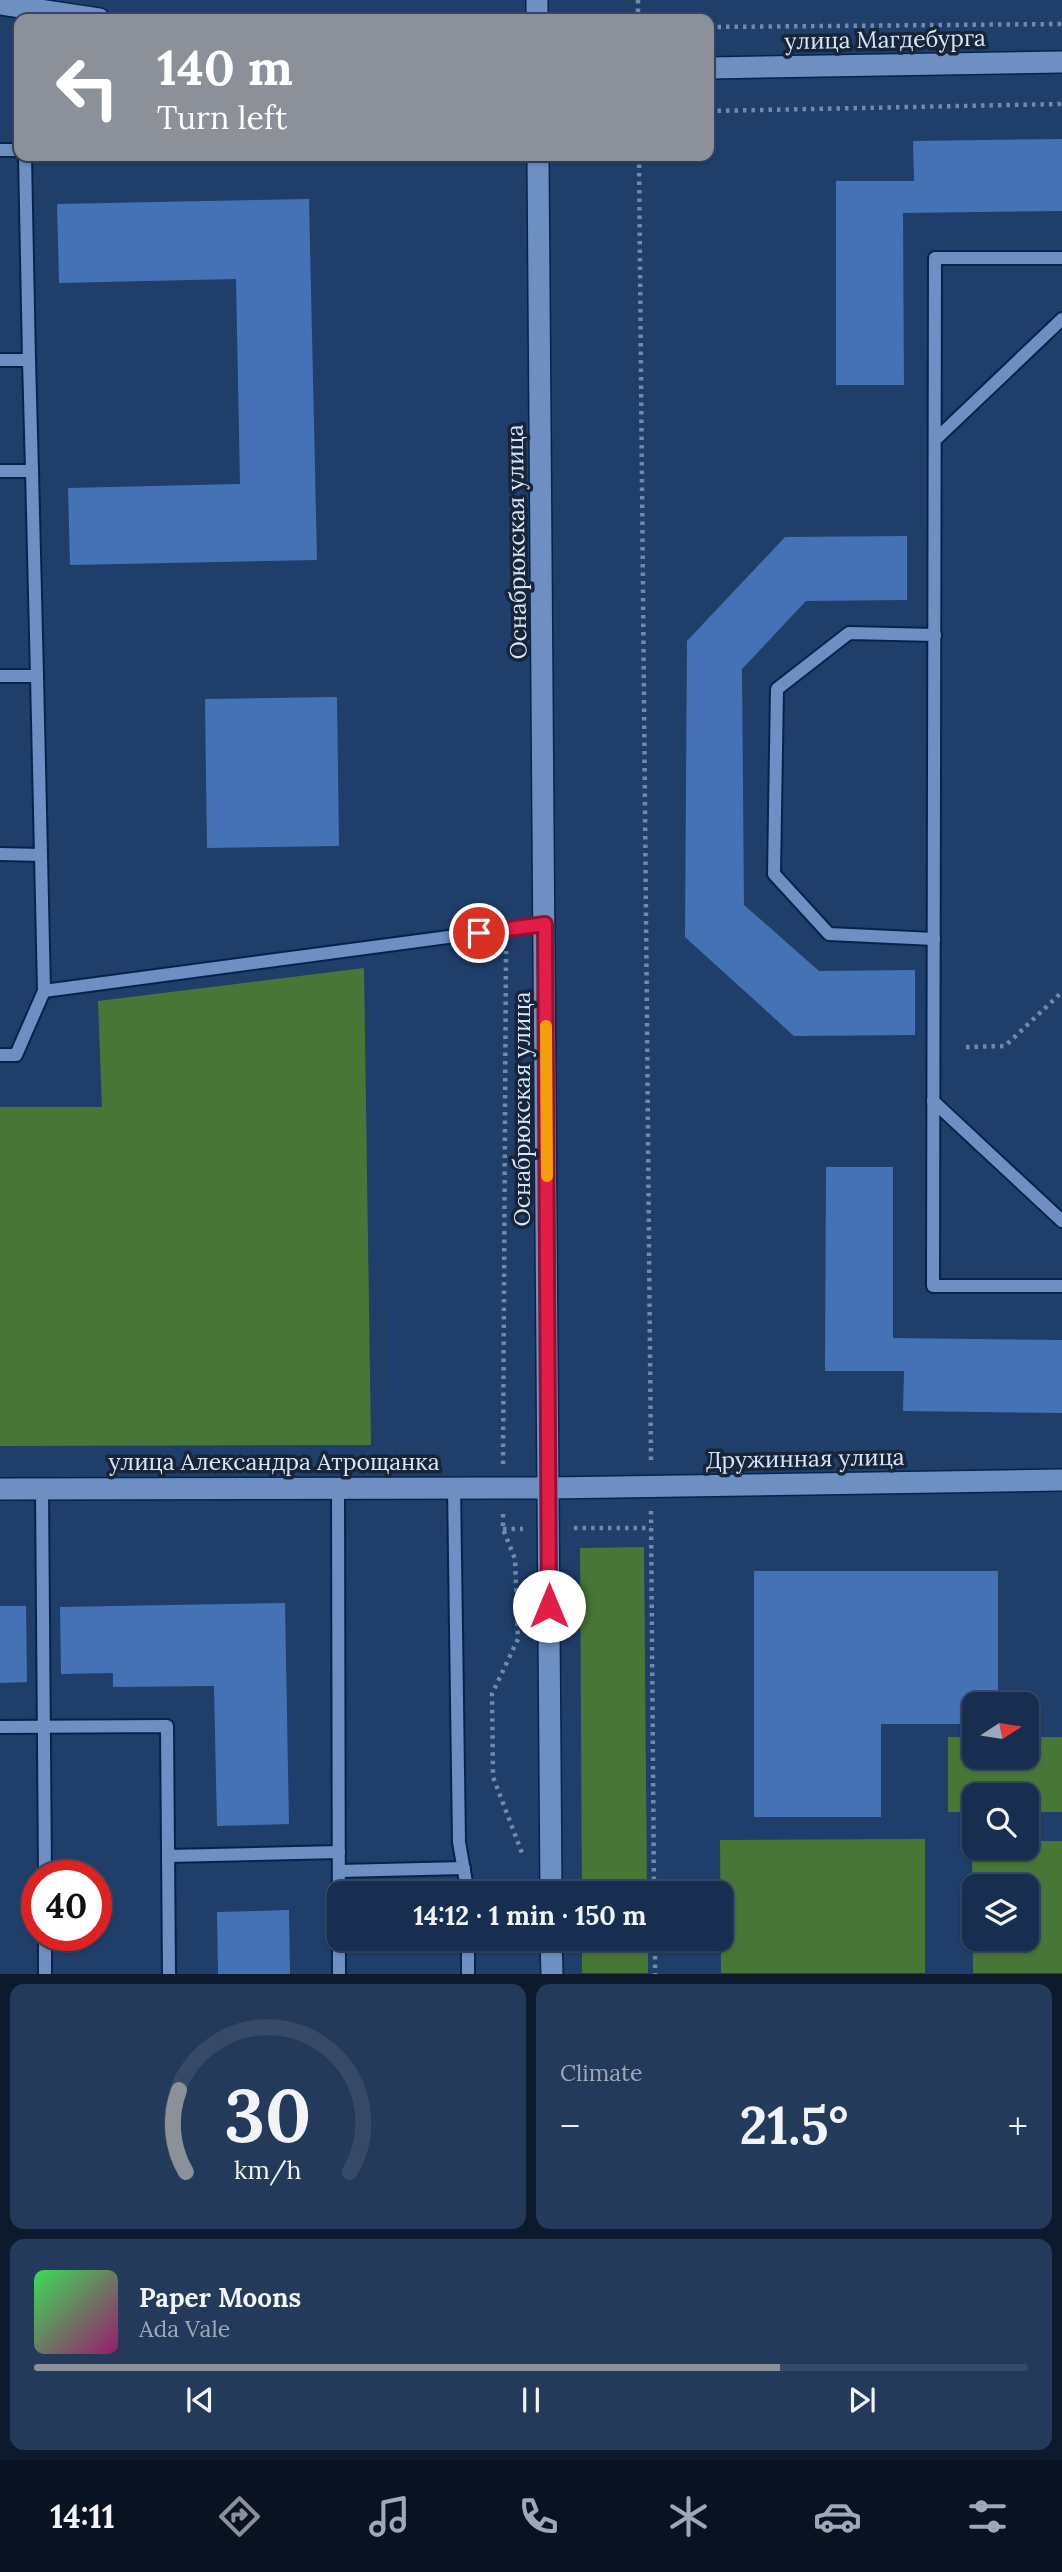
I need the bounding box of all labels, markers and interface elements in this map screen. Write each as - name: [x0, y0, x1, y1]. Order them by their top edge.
- street label: улица Магдебурга: [784, 23, 986, 55]
- text: 140 m: [157, 36, 293, 98]
- icon: left: [42, 42, 133, 133]
- text: Turn left: [157, 97, 287, 138]
- street label: Оснабрюкская улица: [499, 424, 533, 660]
- pin: [449, 903, 509, 963]
- icon: arrive: [460, 914, 498, 952]
- street label: Оснабрюкская улица: [507, 991, 536, 1226]
- street label: Дружинная улица: [705, 1442, 905, 1474]
- street label: улица Александра Атрощанка: [108, 1447, 440, 1476]
- position arrow: [512, 1569, 586, 1643]
- north arrow: [962, 1692, 1040, 1769]
- map controls: [962, 1692, 1039, 1951]
- button: search: [962, 1783, 1039, 1860]
- speed limit sign: 40: [21, 1860, 112, 1951]
- button: layers: [962, 1874, 1039, 1951]
- text: 14:12 · 1 min · 150 m: [413, 1899, 647, 1932]
- text: Climate: [560, 2058, 642, 2087]
- text: 30: [224, 2070, 312, 2163]
- text: 21.5°: [740, 2092, 848, 2158]
- text: −: [560, 2102, 580, 2150]
- text: +: [1008, 2102, 1028, 2150]
- text: km/h: [234, 2154, 302, 2186]
- text: Paper Moons: [139, 2281, 301, 2314]
- text: Ada Vale: [139, 2314, 230, 2343]
- icon: previous: [181, 2381, 219, 2419]
- icon: pause: [512, 2381, 550, 2419]
- icon: next: [843, 2381, 881, 2419]
- icon: directions: [215, 2492, 264, 2541]
- icon: music: [365, 2492, 414, 2541]
- icon: phone: [514, 2492, 563, 2541]
- icon: climate: [664, 2492, 713, 2541]
- icon: car: [813, 2492, 862, 2541]
- icon: filters: [963, 2492, 1012, 2541]
- text: 14:11: [50, 2496, 115, 2537]

